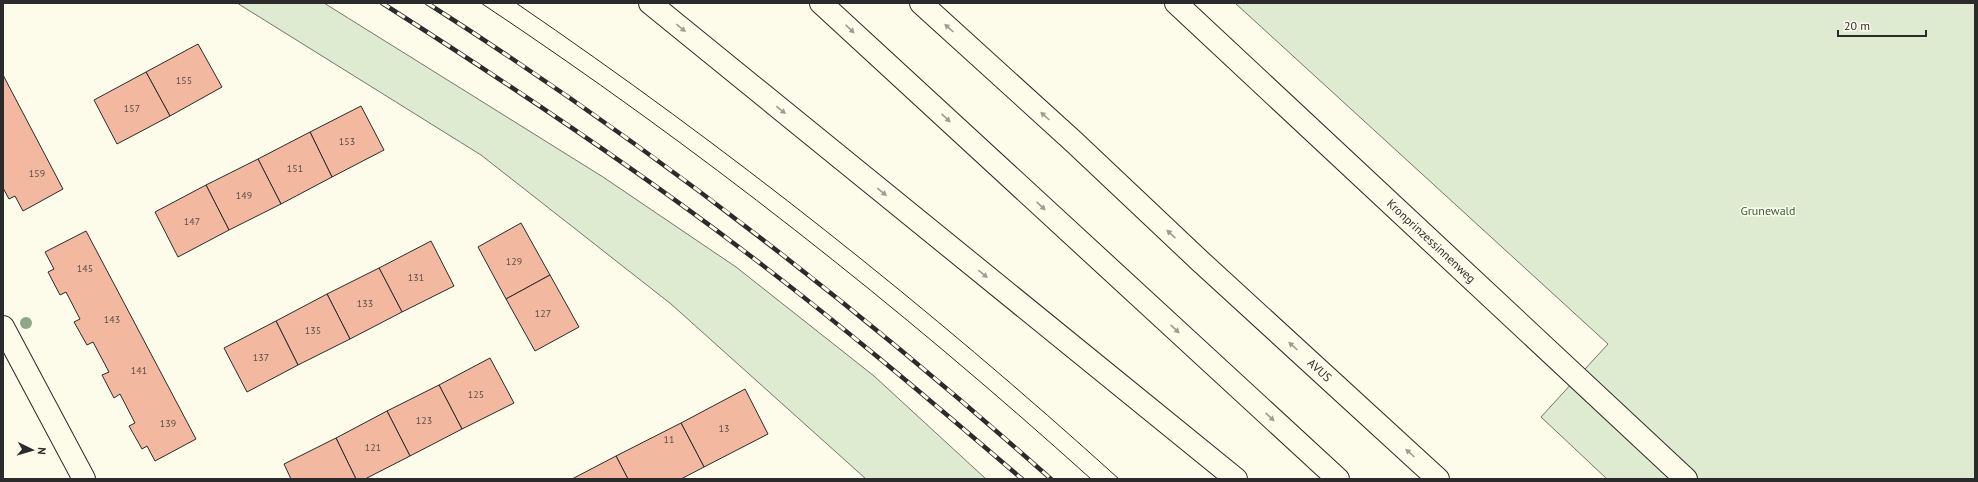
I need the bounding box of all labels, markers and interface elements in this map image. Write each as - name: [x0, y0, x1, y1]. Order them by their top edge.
- scale bar: [1838, 12, 1926, 38]
- text: 20 m: [1844, 18, 1870, 33]
- one-way arrow: [675, 23, 686, 32]
- one-way arrow: [944, 23, 954, 33]
- one-way arrow: [845, 25, 855, 34]
- house number: 155: [176, 74, 192, 87]
- house number: 157: [124, 102, 140, 115]
- one-way arrow: [776, 105, 787, 114]
- one-way arrow: [1040, 111, 1050, 120]
- one-way arrow: [940, 113, 951, 122]
- house number: 153: [339, 135, 355, 148]
- house number: 151: [287, 162, 303, 175]
- house number: 159: [29, 167, 45, 180]
- one-way arrow: [877, 187, 888, 196]
- house number: 149: [236, 189, 252, 202]
- street label: Kronprinzessinnenweg: [1384, 196, 1479, 286]
- one-way arrow: [1036, 201, 1046, 211]
- park label: Grunewald: [1740, 203, 1796, 218]
- house number: 147: [184, 215, 200, 228]
- one-way arrow: [1166, 230, 1176, 239]
- house number: 129: [506, 255, 522, 268]
- house number: 145: [77, 262, 93, 275]
- one-way arrow: [978, 269, 989, 278]
- house number: 131: [408, 271, 424, 284]
- house number: 133: [357, 297, 373, 310]
- house number: 127: [535, 307, 551, 320]
- house number: 143: [104, 313, 120, 326]
- house number: 135: [305, 324, 321, 337]
- one-way arrow: [1170, 324, 1180, 334]
- one-way arrow: [1288, 342, 1298, 351]
- house number: 137: [253, 351, 269, 364]
- street label: AVUS: [1305, 355, 1335, 385]
- house number: 141: [131, 364, 147, 377]
- house number: 125: [468, 388, 484, 401]
- one-way arrow: [1266, 412, 1275, 421]
- house number: 123: [416, 414, 432, 427]
- house number: 139: [160, 417, 176, 430]
- house number: 13: [719, 422, 729, 435]
- north arrow: [12, 430, 52, 470]
- house number: 11: [664, 433, 674, 446]
- house number: 121: [365, 441, 381, 454]
- text: N: [35, 447, 49, 455]
- one-way arrow: [1404, 448, 1415, 457]

